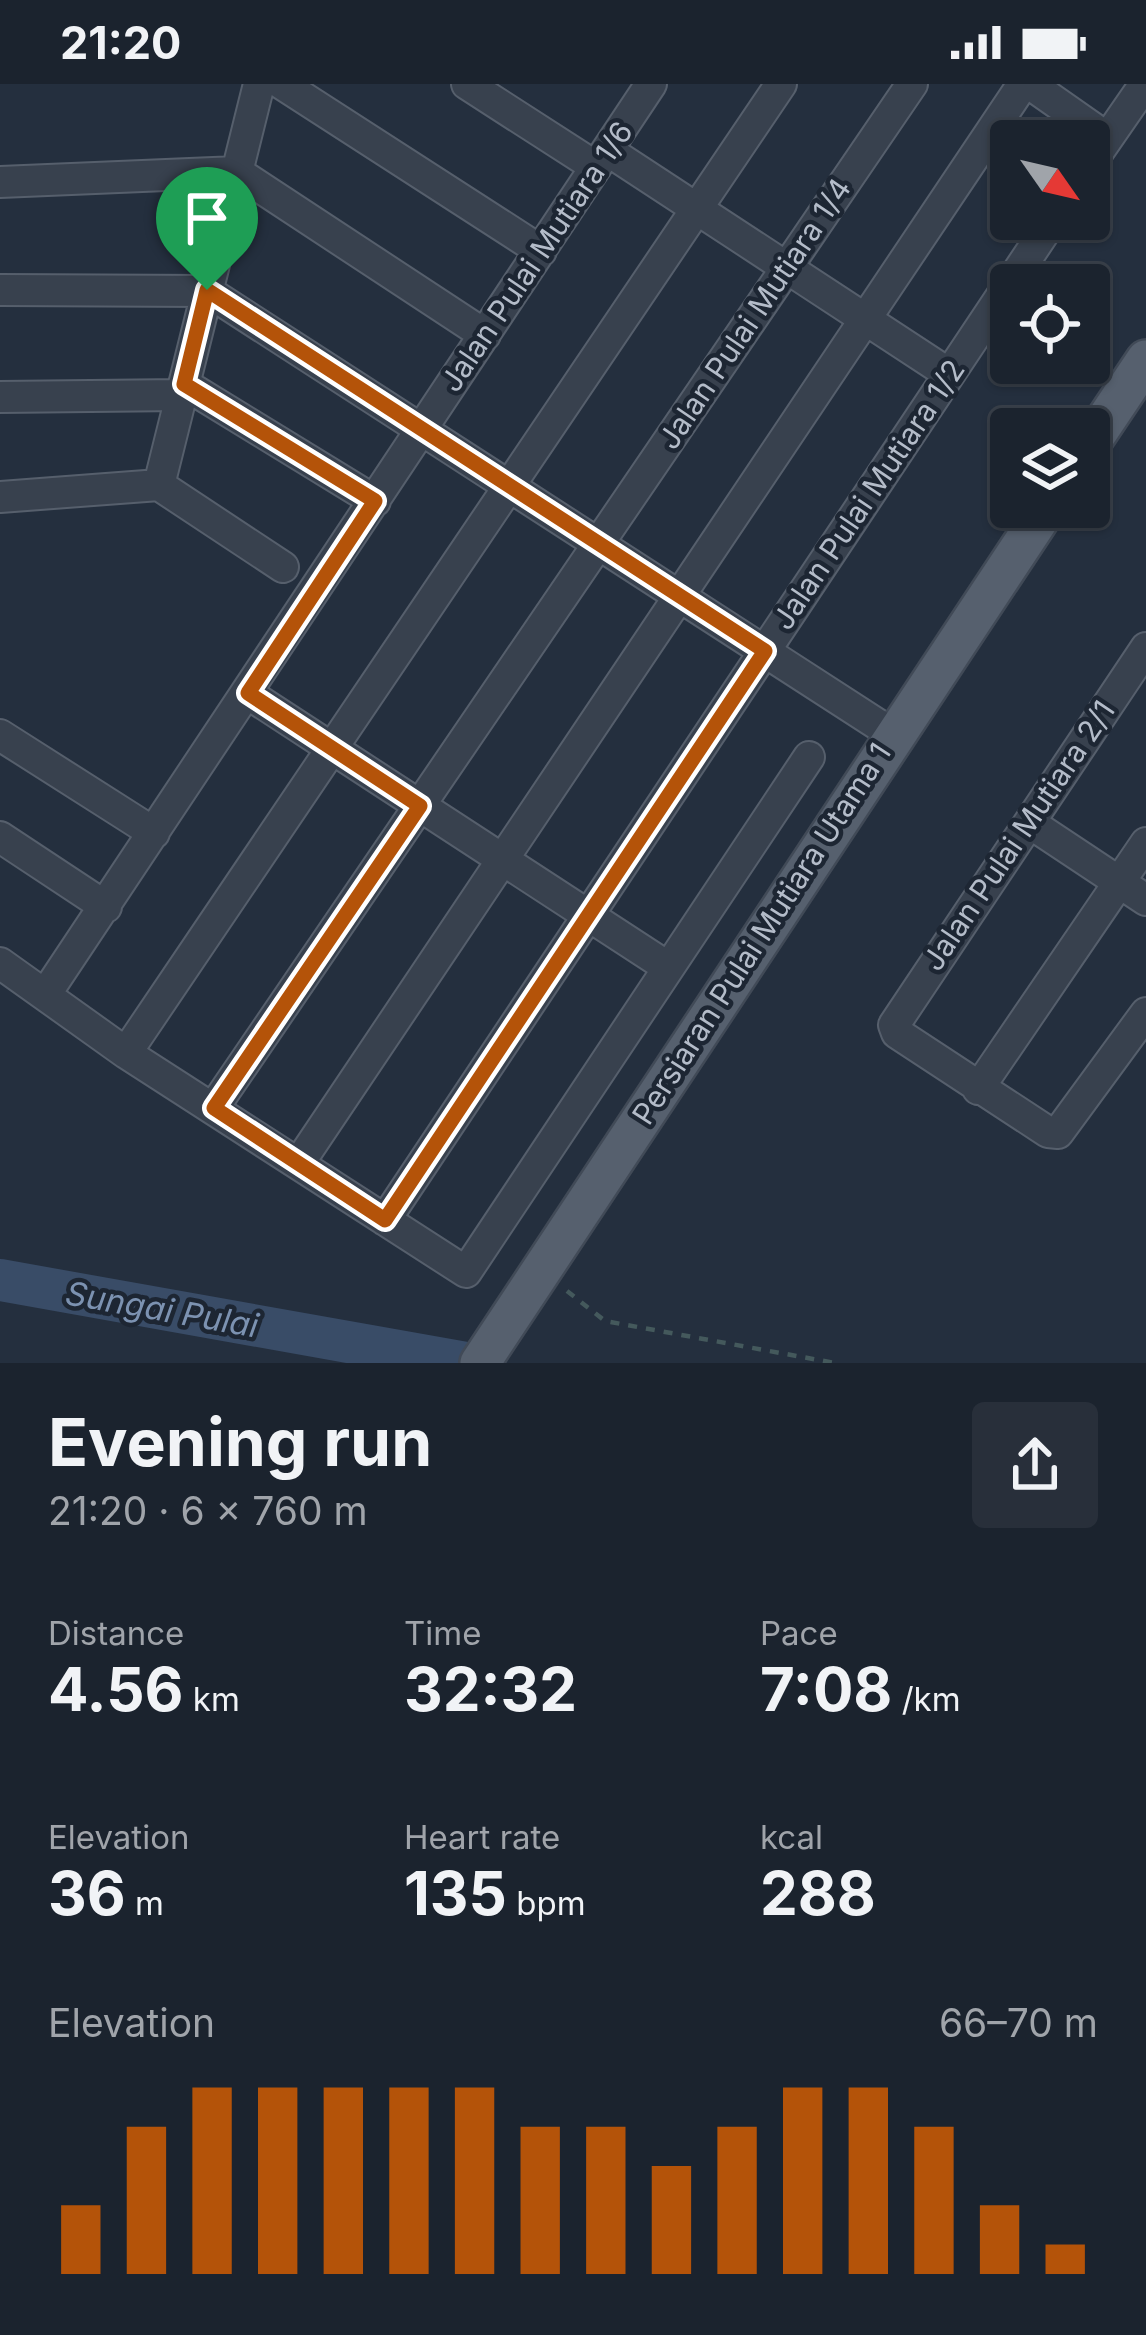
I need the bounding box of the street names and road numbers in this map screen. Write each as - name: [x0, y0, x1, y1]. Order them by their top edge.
- street label: Jalan Pulai Mutiara 1/6: [432, 115, 640, 398]
- street label: Jalan Pulai Mutiara 1/4: [650, 171, 858, 456]
- street label: Jalan Pulai Mutiara 1/2: [764, 353, 972, 636]
- street label: Jalan Pulai Mutiara 2/1: [914, 694, 1122, 977]
- street label: Persiaran Pulai Mutiara Utama 1: [624, 736, 898, 1131]

